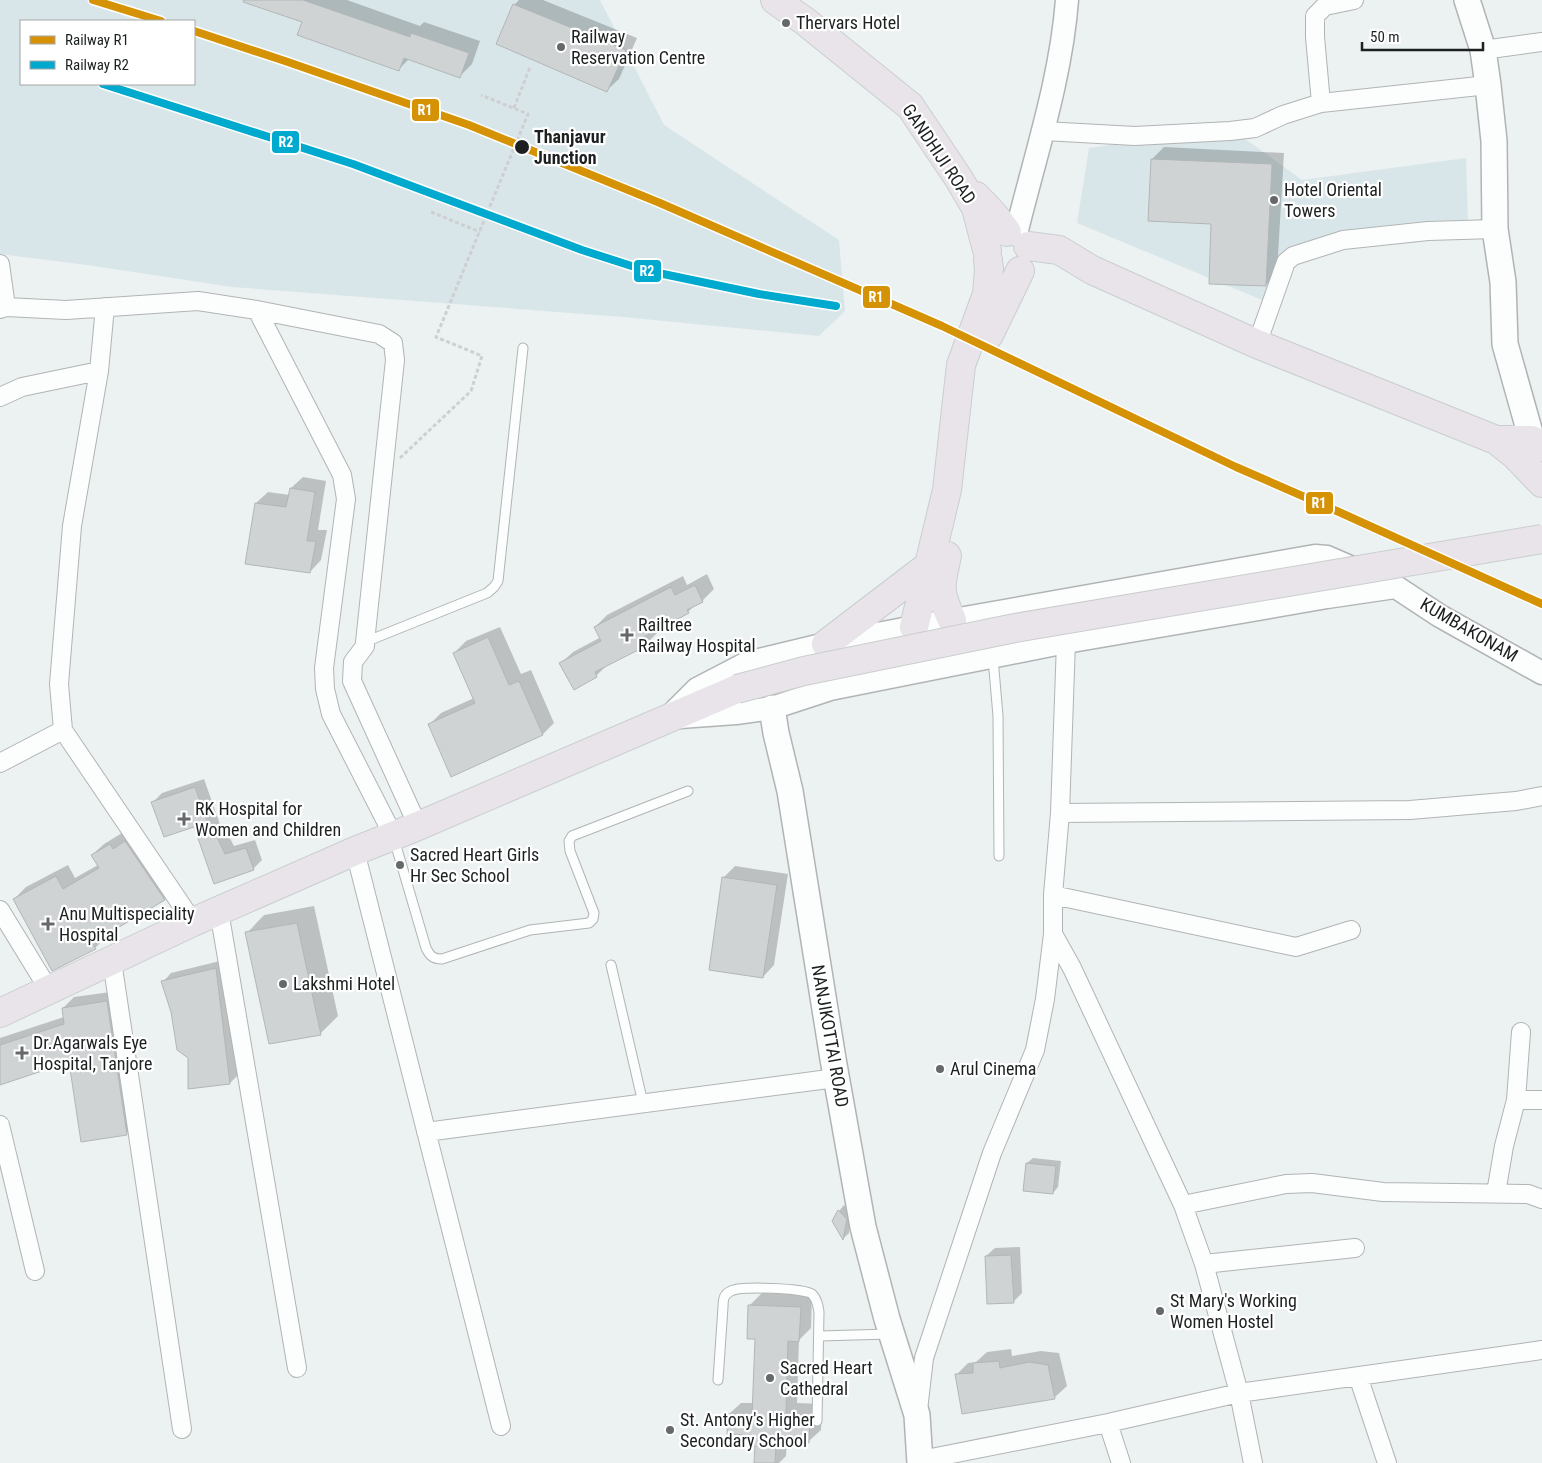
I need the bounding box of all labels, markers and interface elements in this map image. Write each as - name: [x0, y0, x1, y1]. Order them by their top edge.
- place label: Thervars Hotel: [796, 12, 900, 33]
- marker: Thervars Hotel: [780, 17, 792, 29]
- legend: [20, 20, 195, 85]
- scale bar: [1362, 20, 1483, 52]
- place label: Railway Reservation Centre: [571, 26, 705, 68]
- text: 50 m: [1370, 28, 1400, 46]
- text: Railway R1: [65, 31, 129, 49]
- marker: Railway Reservation Centre: [555, 41, 567, 53]
- text: Railway R2: [65, 56, 129, 74]
- line badge: R1: [411, 98, 440, 122]
- street label: GANDHIJI ROAD: [898, 100, 981, 208]
- text: R1: [418, 102, 432, 118]
- place label: Thanjavur Junction: [534, 126, 606, 168]
- line badge: R2: [271, 130, 300, 154]
- text: R2: [279, 134, 293, 150]
- marker: Thanjavur Junction: [513, 138, 531, 156]
- place label: Hotel Oriental Towers: [1284, 179, 1382, 221]
- marker: Hotel Oriental Towers: [1268, 194, 1280, 206]
- line badge: R2: [633, 259, 662, 283]
- text: R2: [640, 263, 654, 279]
- line badge: R1: [862, 285, 891, 309]
- text: R1: [869, 289, 883, 305]
- line badge: R1: [1305, 491, 1334, 515]
- text: R1: [1312, 495, 1326, 511]
- street label: KUMBAKONAM: [1417, 593, 1522, 666]
- place label: Railtree Railway Hospital: [638, 614, 756, 656]
- marker: Railtree Railway Hospital: [620, 628, 634, 642]
- place label: RK Hospital for Women and Children: [195, 798, 341, 840]
- marker: RK Hospital for Women and Children: [177, 812, 191, 826]
- place label: Sacred Heart Girls Hr Sec School: [410, 844, 539, 886]
- marker: Sacred Heart Girls Hr Sec School: [394, 859, 406, 871]
- place label: Anu Multispeciality Hospital: [59, 903, 195, 945]
- marker: Anu Multispeciality Hospital: [41, 917, 55, 931]
- street label: NANJIKOTTAI ROAD: [808, 963, 853, 1109]
- place label: Lakshmi Hotel: [293, 973, 395, 994]
- marker: Lakshmi Hotel: [277, 978, 289, 990]
- place label: Dr.Agarwals Eye Hospital, Tanjore: [33, 1032, 152, 1074]
- marker: Dr.Agarwals Eye Hospital, Tanjore: [15, 1046, 29, 1060]
- place label: Arul Cinema: [950, 1058, 1037, 1079]
- marker: Arul Cinema: [934, 1063, 946, 1075]
- place label: St Mary's Working Women Hostel: [1170, 1290, 1297, 1332]
- marker: St Mary's Working Women Hostel: [1154, 1305, 1166, 1317]
- place label: Sacred Heart Cathedral: [780, 1357, 873, 1399]
- marker: Sacred Heart Cathedral: [764, 1372, 776, 1384]
- place label: St. Antony's Higher Secondary School: [680, 1409, 815, 1451]
- marker: St. Antony's Higher Secondary School: [664, 1424, 676, 1436]

